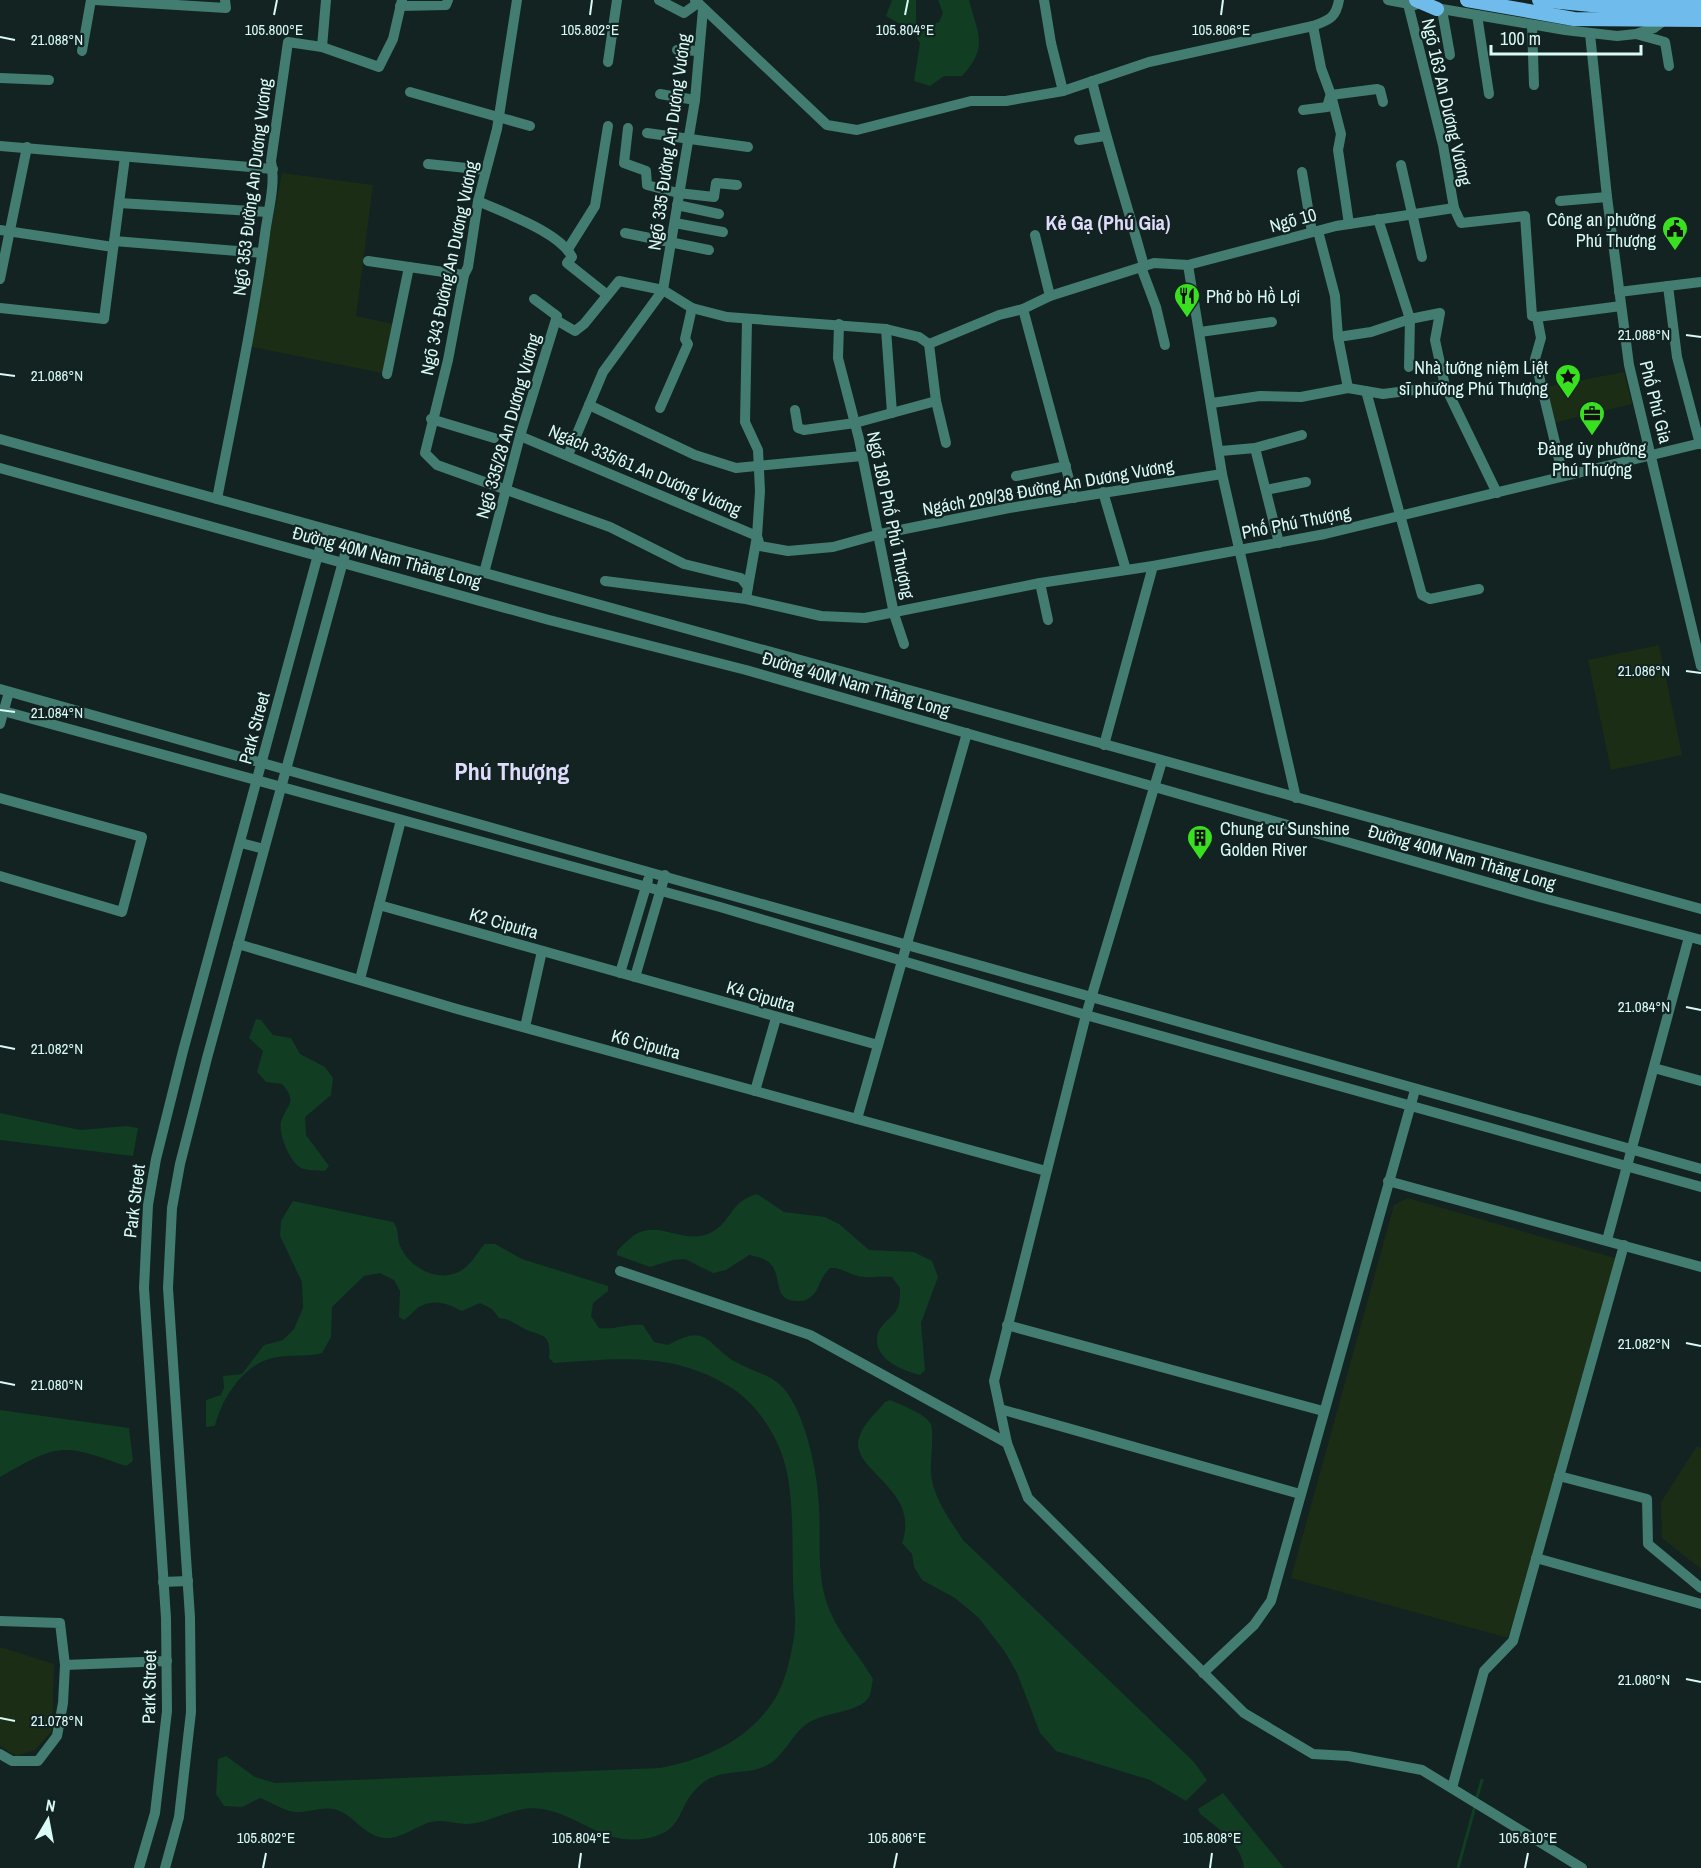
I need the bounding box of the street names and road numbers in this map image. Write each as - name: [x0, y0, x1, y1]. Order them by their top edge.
- street label: Ngõ 163 An Dương Vương: [1416, 16, 1479, 189]
- street label: Ngõ 335 Đường An Dương Vương: [641, 31, 697, 252]
- street label: Ngõ 353 Đường An Dương Vương: [226, 76, 278, 297]
- street label: Ngõ 343 Đường An Dương Vương: [414, 158, 484, 377]
- street label: Ngõ 10: [1267, 202, 1319, 238]
- street label: Ngõ 335/28 An Dương Vương: [470, 330, 547, 521]
- street label: Phố Phú Gia: [1634, 358, 1678, 446]
- street label: Ngách 335/61 An Dương Vương: [545, 418, 746, 522]
- street label: Ngõ 180 Phố Phú Thượng: [861, 429, 921, 602]
- street label: Ngách 209/38 Đường An Dương Vương: [920, 452, 1176, 521]
- street label: Phố Phú Thượng: [1239, 499, 1353, 545]
- street label: Đường 40M Nam Thăng Long: [290, 520, 485, 594]
- street label: Đường 40M Nam Thăng Long: [759, 645, 954, 723]
- street label: Park Street: [232, 689, 276, 767]
- street label: Đường 40M Nam Thăng Long: [1365, 818, 1560, 896]
- street label: K2 Ciputra: [467, 901, 541, 945]
- street label: K4 Ciputra: [724, 974, 798, 1018]
- street label: K6 Ciputra: [609, 1023, 683, 1065]
- street label: Park Street: [117, 1163, 151, 1239]
- street label: Park Street: [136, 1650, 162, 1724]

